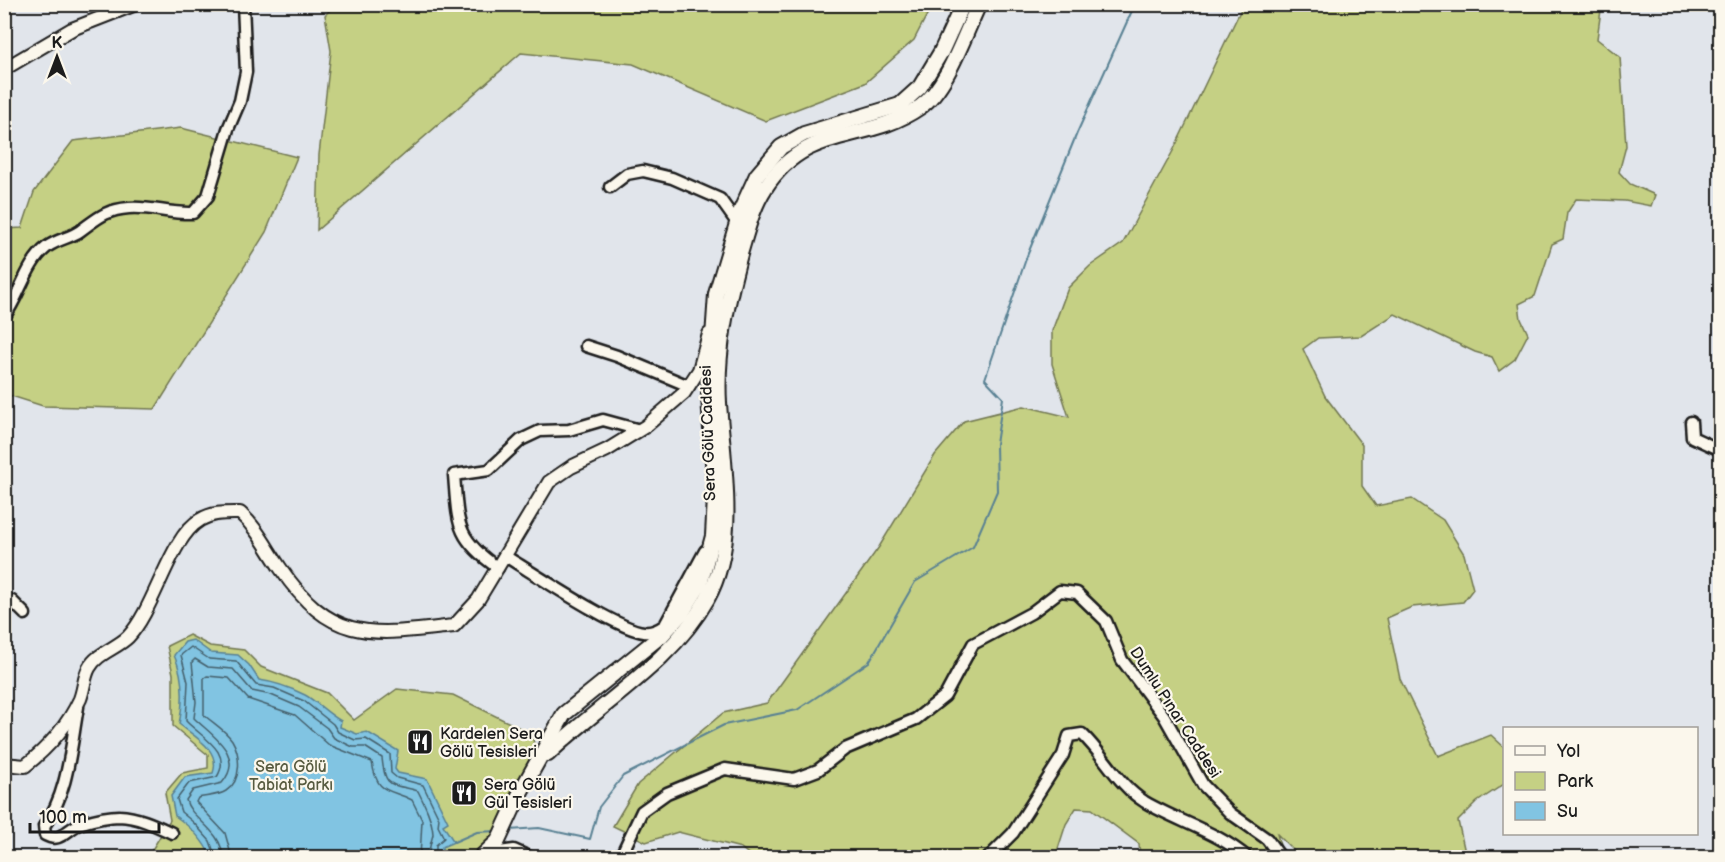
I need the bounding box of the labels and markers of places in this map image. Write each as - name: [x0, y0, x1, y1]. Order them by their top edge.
- place label: Kardelen Sera Gölü Tesisleri: [440, 725, 543, 762]
- restaurant icon: Kardelen Sera Gölü Tesisleri: [405, 727, 435, 757]
- place label: Sera Gölü Gül Tesisleri: [484, 776, 572, 813]
- restaurant icon: Sera Gölü Gül Tesisleri: [449, 778, 479, 808]

